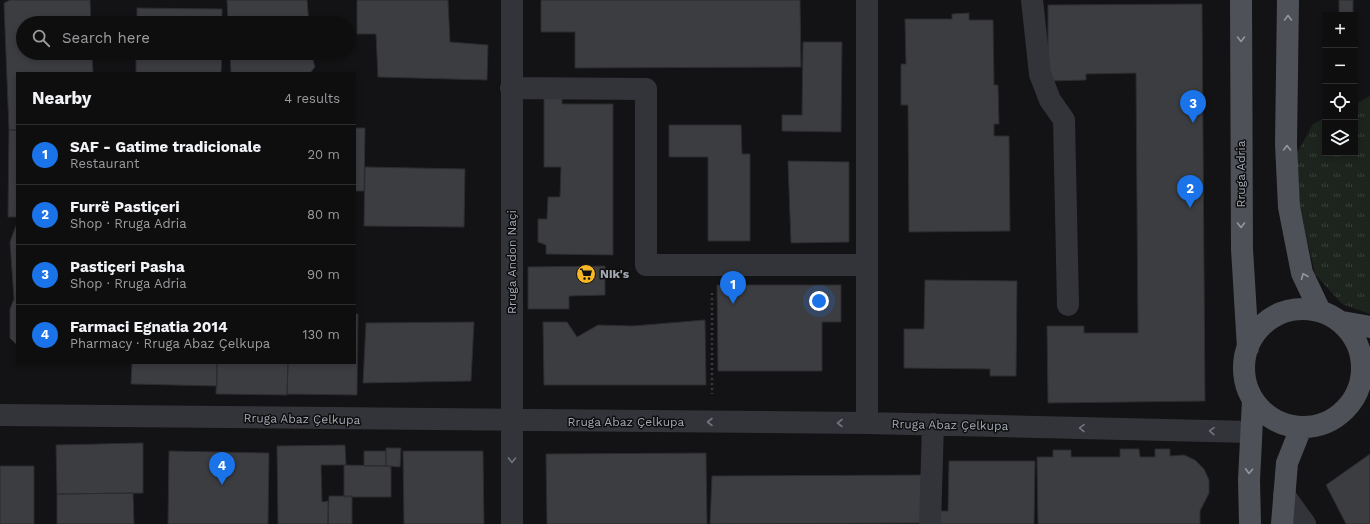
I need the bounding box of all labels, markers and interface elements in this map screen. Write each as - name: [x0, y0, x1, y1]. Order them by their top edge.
- map controls: [1322, 12, 1358, 156]
- button: +: [1322, 12, 1358, 48]
- one-way arrow: [1284, 15, 1292, 21]
- search box: [16, 16, 356, 60]
- icon: search: [30, 27, 52, 49]
- text: Search here: [62, 29, 150, 47]
- one-way arrow: [1237, 36, 1245, 42]
- button: −: [1322, 48, 1358, 84]
- button: locate: [1322, 84, 1358, 120]
- text: Nearby: [32, 88, 91, 108]
- pin: 3: [1180, 90, 1206, 123]
- text: 4 results: [284, 91, 340, 106]
- button: layers: [1322, 120, 1358, 156]
- text: SAF - Gatime tradicionale: [70, 138, 261, 156]
- street label: Rruga Adria: [1234, 140, 1248, 207]
- one-way arrow: [1282, 145, 1291, 151]
- text: 1: [42, 147, 48, 162]
- text: 20 m: [308, 147, 340, 162]
- text: Restaurant: [70, 156, 140, 171]
- pin: 2: [1177, 175, 1203, 208]
- text: Furrë Pastiçeri: [70, 198, 180, 216]
- text: 2: [41, 207, 49, 222]
- text: 80 m: [307, 207, 340, 222]
- street label: Rruga Andon Naçi: [505, 210, 519, 314]
- text: Shop · Rruga Adria: [70, 216, 187, 231]
- one-way arrow: [1237, 222, 1245, 228]
- text: Pastiçeri Pasha: [70, 258, 185, 276]
- supermarket icon: Nik's: [575, 263, 597, 285]
- text: 3: [41, 267, 49, 282]
- text: 90 m: [307, 267, 340, 282]
- place label: Nik's: [600, 267, 630, 281]
- pin: 1: [720, 271, 746, 304]
- one-way arrow: [1300, 272, 1308, 279]
- text: Shop · Rruga Adria: [70, 276, 187, 291]
- your location: [809, 291, 829, 311]
- text: Farmaci Egnatia 2014: [70, 318, 228, 336]
- text: 4: [41, 327, 49, 342]
- text: 130 m: [302, 327, 340, 342]
- text: Pharmacy · Rruga Abaz Çelkupa: [70, 336, 270, 351]
- street label: Rruga Abaz Çelkupa: [243, 411, 361, 427]
- street label: Rruga Abaz Çelkupa: [568, 415, 685, 429]
- street label: Rruga Abaz Çelkupa: [891, 417, 1009, 433]
- one-way arrow: [707, 418, 713, 426]
- one-way arrow: [837, 419, 843, 427]
- one-way arrow: [1079, 424, 1085, 432]
- one-way arrow: [1209, 427, 1215, 435]
- pin: 4: [209, 452, 235, 485]
- one-way arrow: [508, 457, 516, 463]
- one-way arrow: [1245, 468, 1254, 474]

